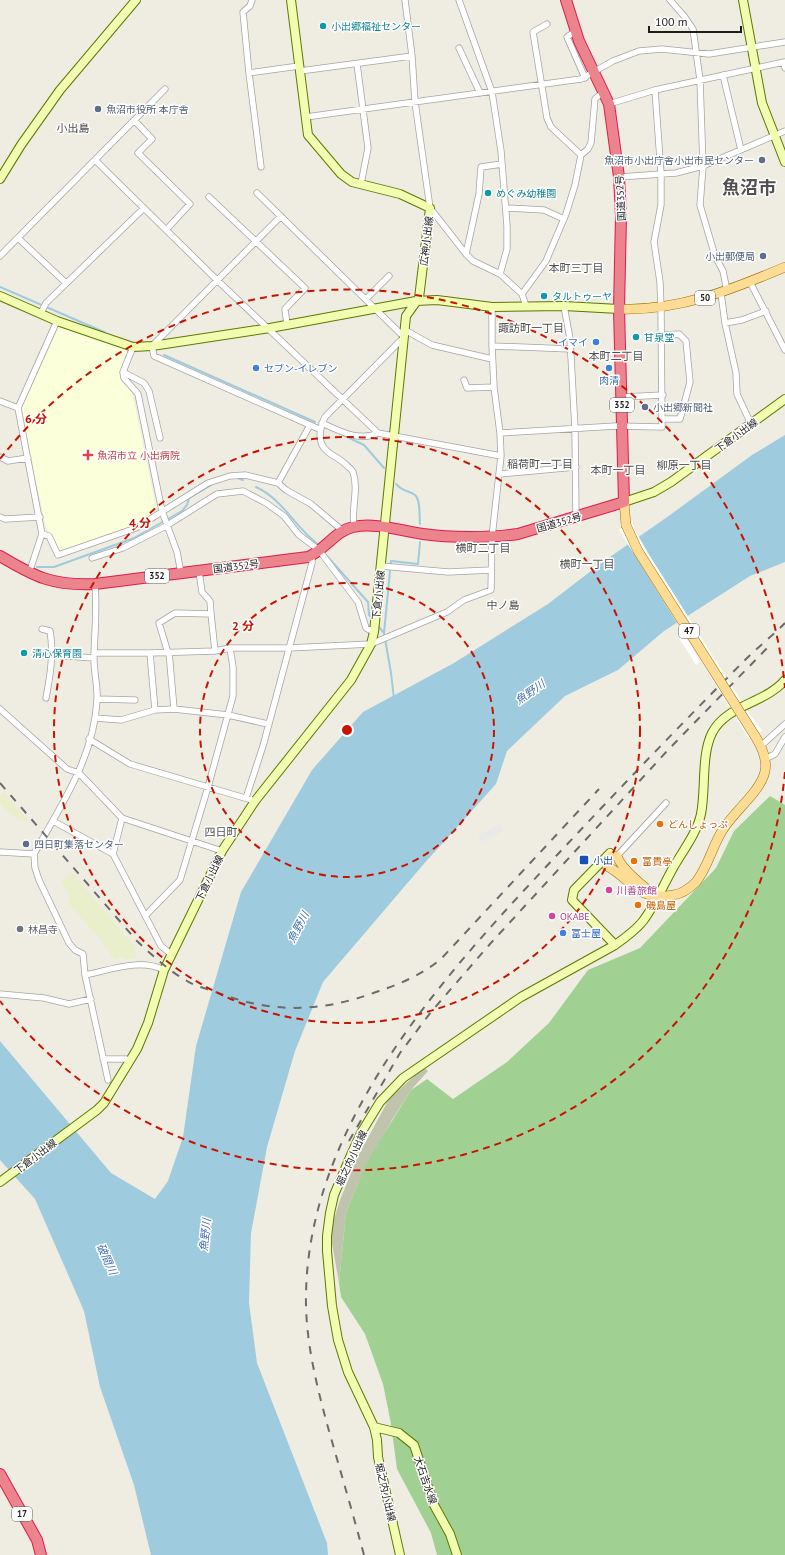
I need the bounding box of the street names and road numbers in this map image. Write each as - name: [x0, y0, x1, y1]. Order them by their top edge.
- street label: 国道352号: [613, 174, 628, 221]
- street label: 広神小出線: [417, 215, 436, 267]
- road number: 50: [695, 291, 715, 305]
- road number: 352: [610, 398, 634, 412]
- street label: 下倉小出線: [712, 415, 760, 455]
- street label: 国道352号: [535, 510, 583, 535]
- street label: 国道352号: [212, 557, 260, 576]
- road number: 352: [145, 569, 169, 583]
- street label: 下倉小出線: [369, 570, 388, 621]
- road number: 47: [679, 624, 699, 638]
- street label: 下倉小出線: [193, 853, 226, 904]
- street label: 堀之内小出線: [333, 1128, 370, 1188]
- street label: 下倉小出線: [11, 1136, 59, 1177]
- street label: 大石吉水線: [411, 1454, 440, 1506]
- street label: 堀之内小出線: [372, 1461, 399, 1523]
- road number: 17: [12, 1507, 32, 1521]

